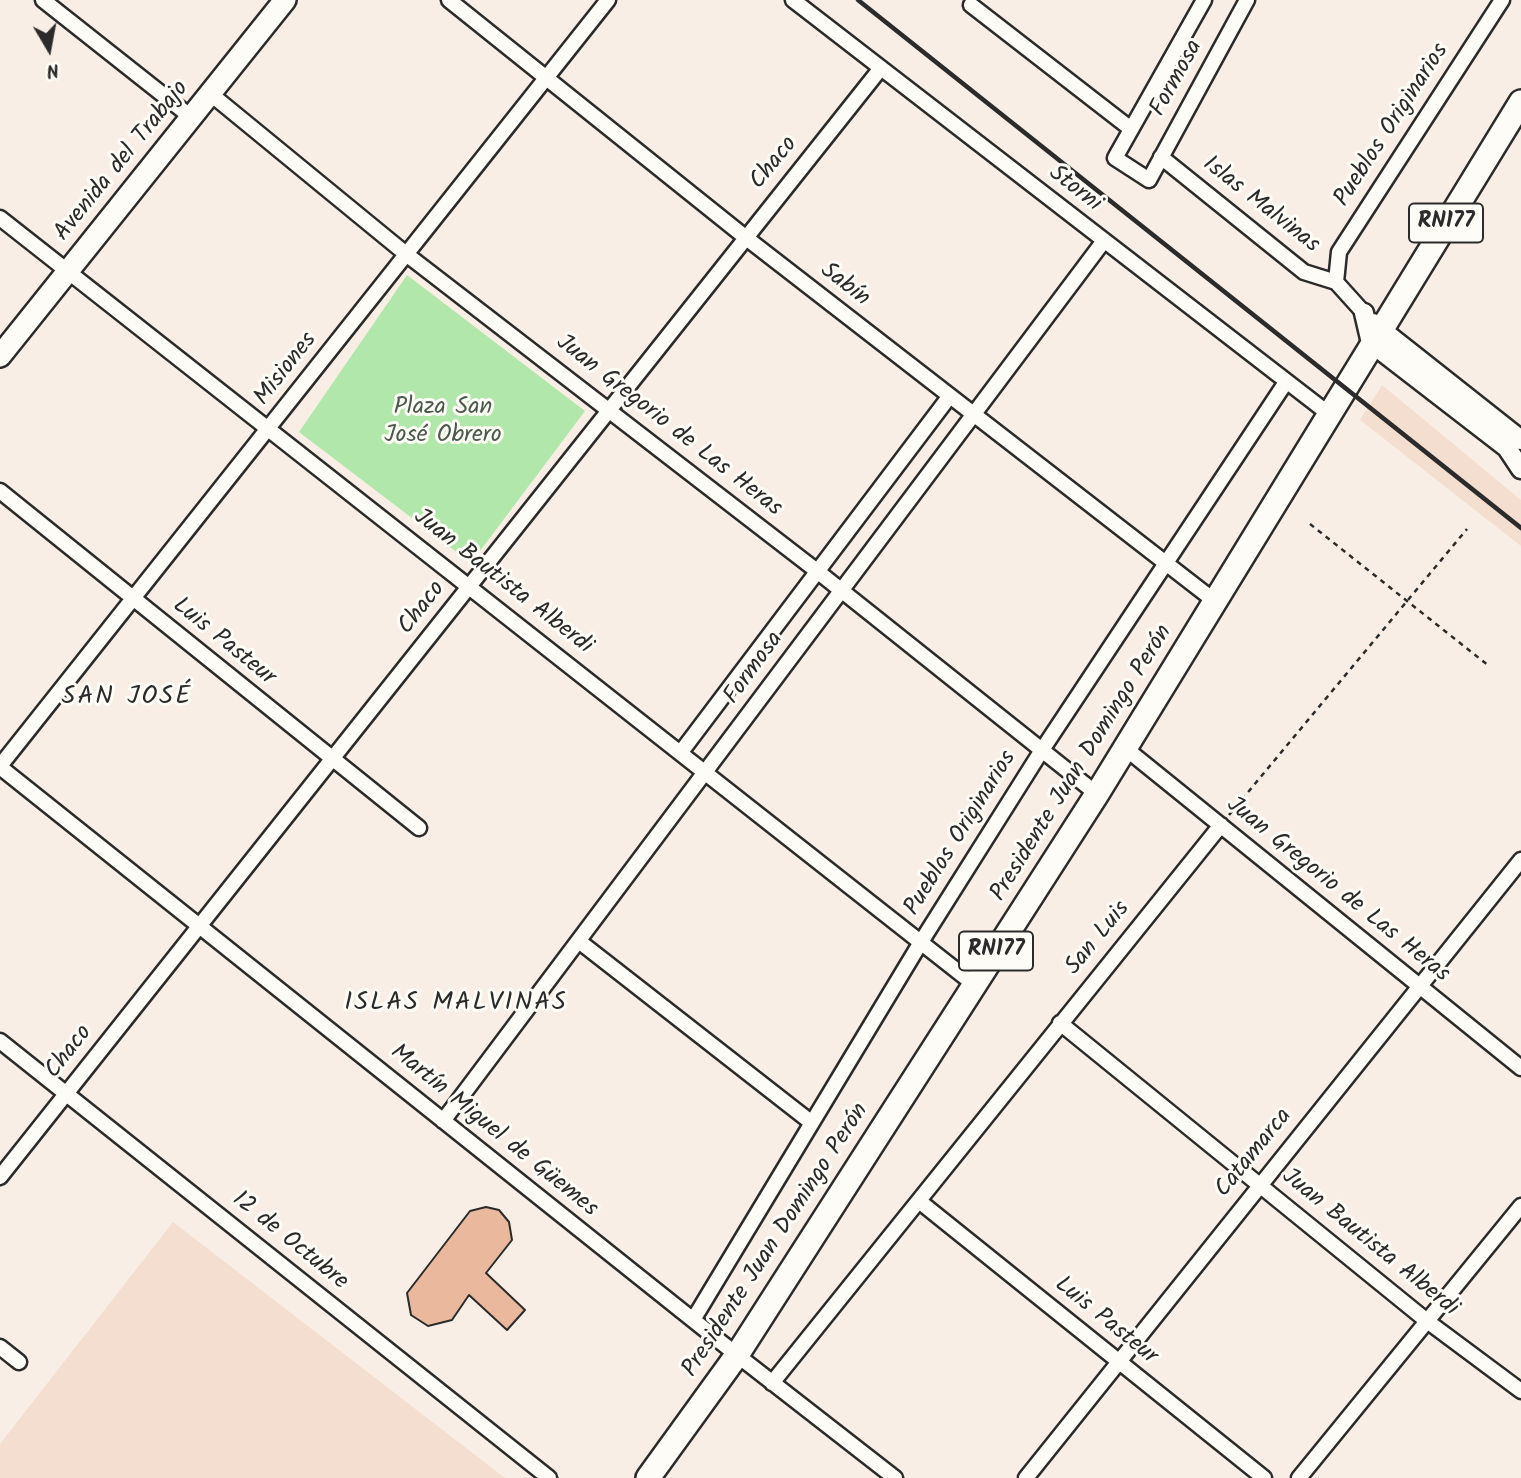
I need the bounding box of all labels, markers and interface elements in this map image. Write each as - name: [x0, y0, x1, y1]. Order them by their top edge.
- north arrow: [14, 14, 84, 84]
- street label: Formosa: [1145, 36, 1211, 122]
- street label: Pueblos Originarios: [1329, 39, 1457, 213]
- text: N: [44, 54, 61, 85]
- street label: Avenida del Trabajo: [49, 76, 197, 248]
- street label: Chaco: [745, 132, 805, 196]
- street label: Islas Malvinas: [1196, 151, 1324, 261]
- street label: Storni: [1042, 160, 1106, 220]
- road number: RN177: [1409, 204, 1483, 243]
- street label: Sabín: [813, 258, 875, 314]
- street label: Misiones: [249, 328, 325, 412]
- street label: Juan Gregorio de Las Heras: [549, 330, 787, 524]
- park label: Plaza San José Obrero: [384, 395, 502, 451]
- street label: Juan Bautista Alberdi: [407, 504, 597, 662]
- street label: Chaco: [393, 576, 453, 642]
- street label: Luis Pasteur: [166, 593, 280, 693]
- street label: Presidente Juan Domingo Perón: [986, 620, 1180, 908]
- street label: Formosa: [719, 627, 791, 711]
- district label: SAN JOSÉ: [63, 683, 191, 715]
- street label: Pueblos Originarios: [900, 746, 1024, 922]
- street label: Juan Gregorio de Las Heras: [1219, 792, 1455, 990]
- street label: San Luis: [1060, 896, 1138, 982]
- road number: RN177: [959, 932, 1033, 970]
- district label: ISLAS MALVINAS: [346, 989, 566, 1021]
- street label: Chaco: [40, 1020, 100, 1086]
- street label: Martín Miguel de Güemes: [383, 1039, 603, 1225]
- street label: Presidente Juan Domingo Perón: [678, 1099, 876, 1383]
- street label: Catamarca: [1210, 1104, 1300, 1204]
- street label: Juan Bautista Alberdi: [1275, 1164, 1463, 1324]
- street label: 12 de Octubre: [225, 1186, 353, 1298]
- street label: Luis Pasteur: [1048, 1272, 1162, 1372]

